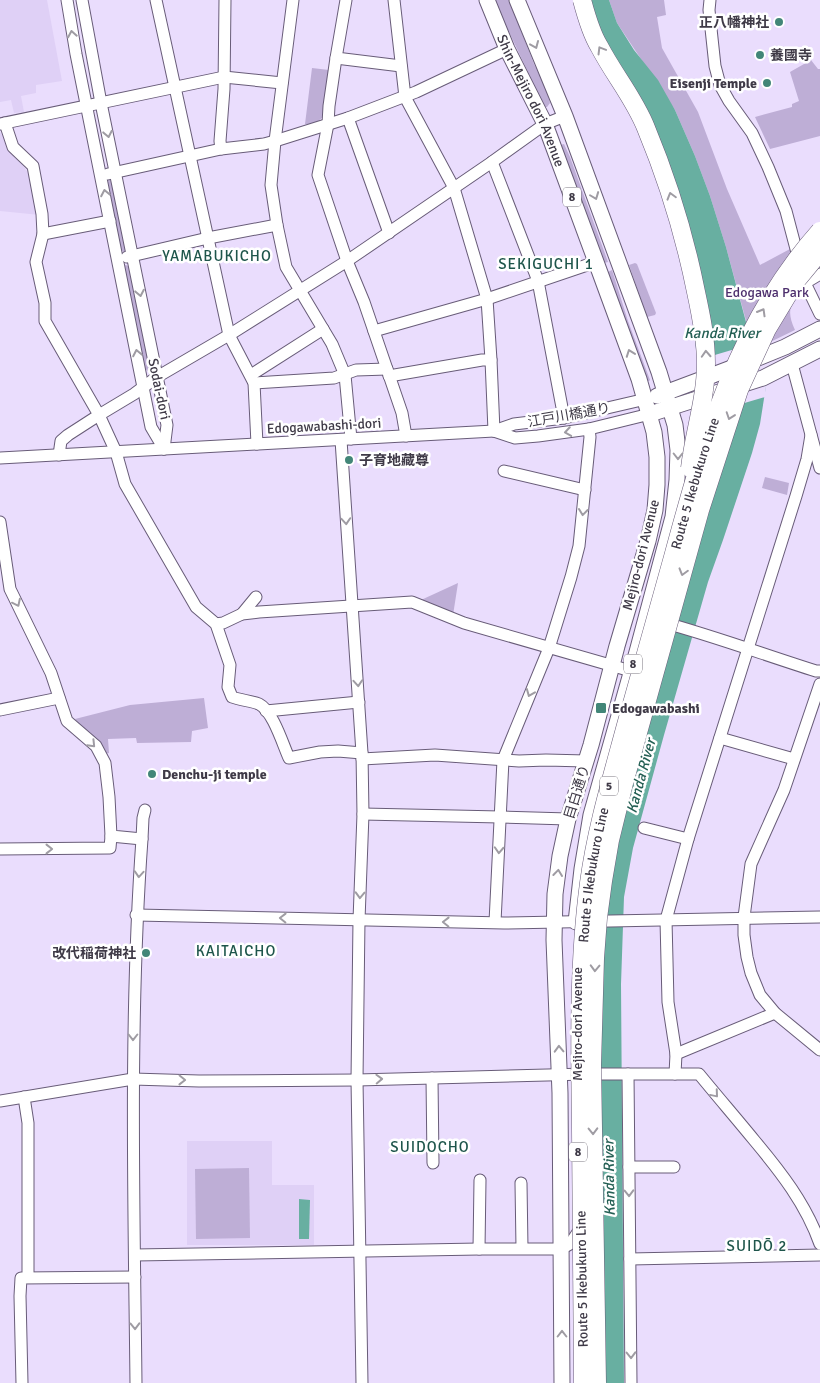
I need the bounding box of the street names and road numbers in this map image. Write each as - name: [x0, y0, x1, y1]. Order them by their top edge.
- street label: Shin-Mejiro dori Avenue: [494, 32, 569, 169]
- road number: 8: [563, 188, 581, 206]
- street label: Sodai-dori: [144, 357, 174, 421]
- street label: 江戸川橋通り: [526, 399, 612, 431]
- street label: Edogawabashi-dori: [266, 415, 382, 437]
- street label: Route 5 Ikebukuro Line: [667, 415, 723, 551]
- street label: Mejiro-dori Avenue: [619, 498, 663, 612]
- road number: 8: [624, 654, 642, 674]
- street label: 目白通り: [561, 763, 593, 821]
- road number: 5: [600, 776, 618, 796]
- street label: Route 5 Ikebukuro Line: [575, 805, 612, 943]
- street label: Mejiro-dori Avenue: [569, 967, 586, 1081]
- road number: 8: [569, 1142, 587, 1162]
- street label: Route 5 Ikebukuro Line: [572, 1210, 592, 1348]

